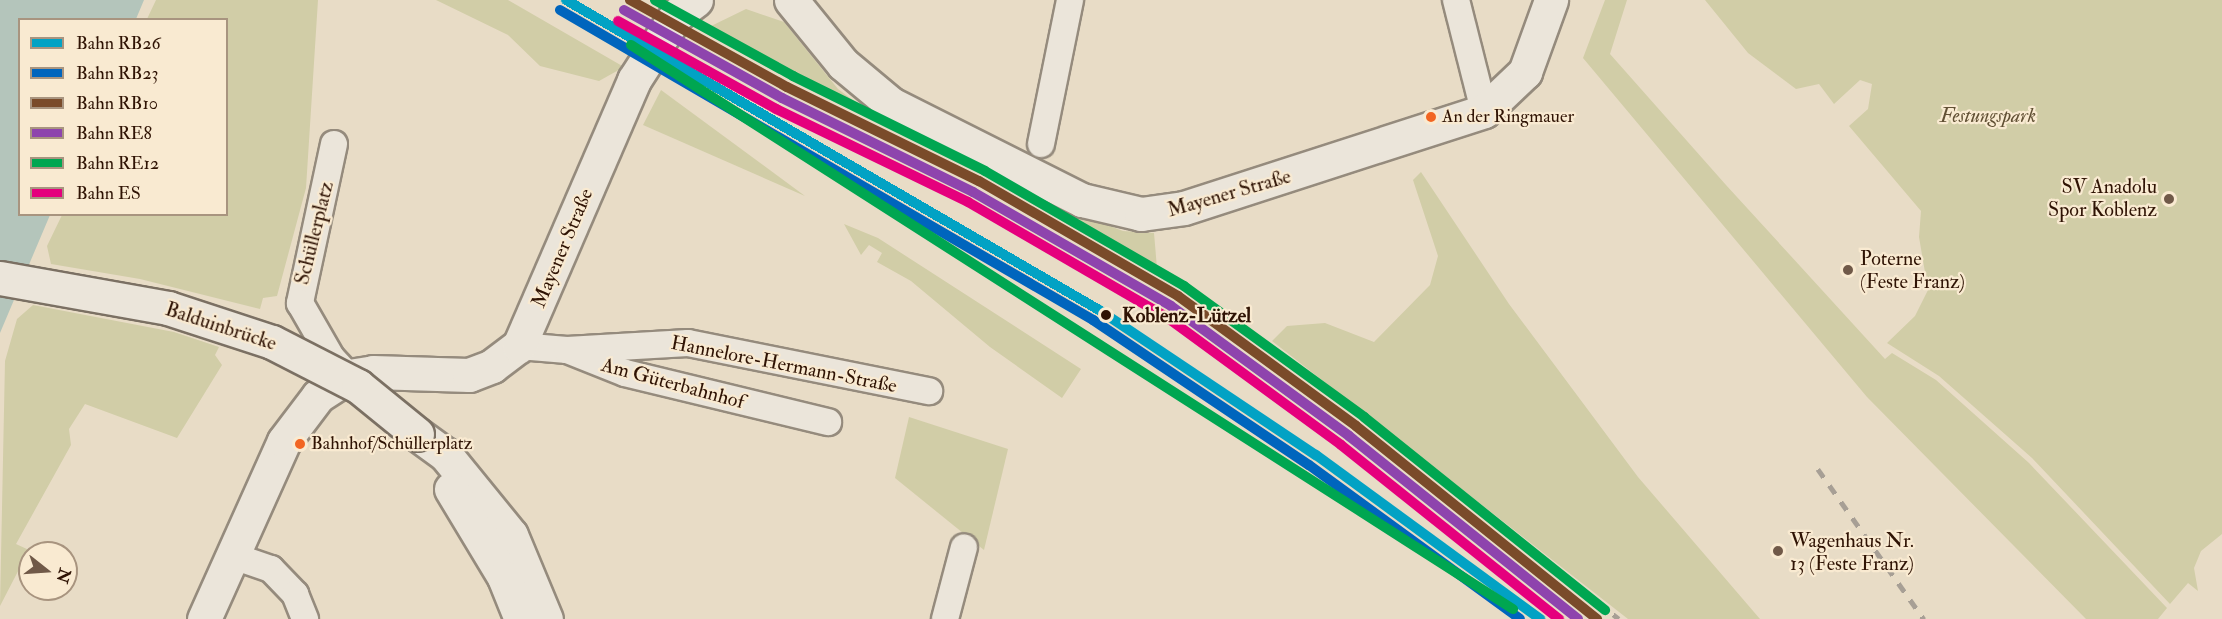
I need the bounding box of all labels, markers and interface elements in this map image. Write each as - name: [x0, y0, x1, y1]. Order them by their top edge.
- legend: [18, 18, 228, 216]
- text: Bahn RB26: [76, 32, 161, 55]
- text: Bahn RB23: [76, 62, 158, 85]
- text: Bahn RB10: [76, 92, 158, 115]
- park label: Festungspark: [1940, 103, 2036, 127]
- place label: An der Ringmauer: [1442, 106, 1574, 128]
- marker: An der Ringmauer: [1425, 111, 1437, 123]
- text: Bahn RE8: [76, 122, 152, 145]
- text: Bahn RE12: [76, 152, 159, 175]
- street label: Mayener Straße: [1165, 164, 1293, 222]
- place label: SV Anadolu Spor Koblenz: [2048, 175, 2157, 222]
- street label: Schüllerplatz: [290, 179, 338, 287]
- text: Bahn ES: [76, 182, 141, 205]
- street label: Mayener Straße: [526, 185, 598, 311]
- marker: SV Anadolu Spor Koblenz: [2162, 192, 2176, 206]
- place label: Poterne (Feste Franz): [1860, 246, 1965, 293]
- marker: Poterne (Feste Franz): [1841, 263, 1855, 277]
- street label: Balduinbrücke: [162, 297, 280, 355]
- place label: Koblenz-Lützel: [1122, 303, 1251, 327]
- marker: Koblenz-Lützel: [1095, 304, 1117, 326]
- street label: Hannelore-Hermann-Straße: [669, 330, 899, 398]
- street label: Am Güterbahnhof: [599, 352, 747, 414]
- place label: Bahnhof/Schüllerplatz: [311, 433, 472, 455]
- marker: Bahnhof/Schüllerplatz: [294, 438, 306, 450]
- place label: Wagenhaus Nr. 13 (Feste Franz): [1790, 528, 1914, 575]
- north arrow: [18, 541, 78, 601]
- marker: Wagenhaus Nr. 13 (Feste Franz): [1771, 544, 1785, 558]
- text: N: [52, 566, 75, 585]

